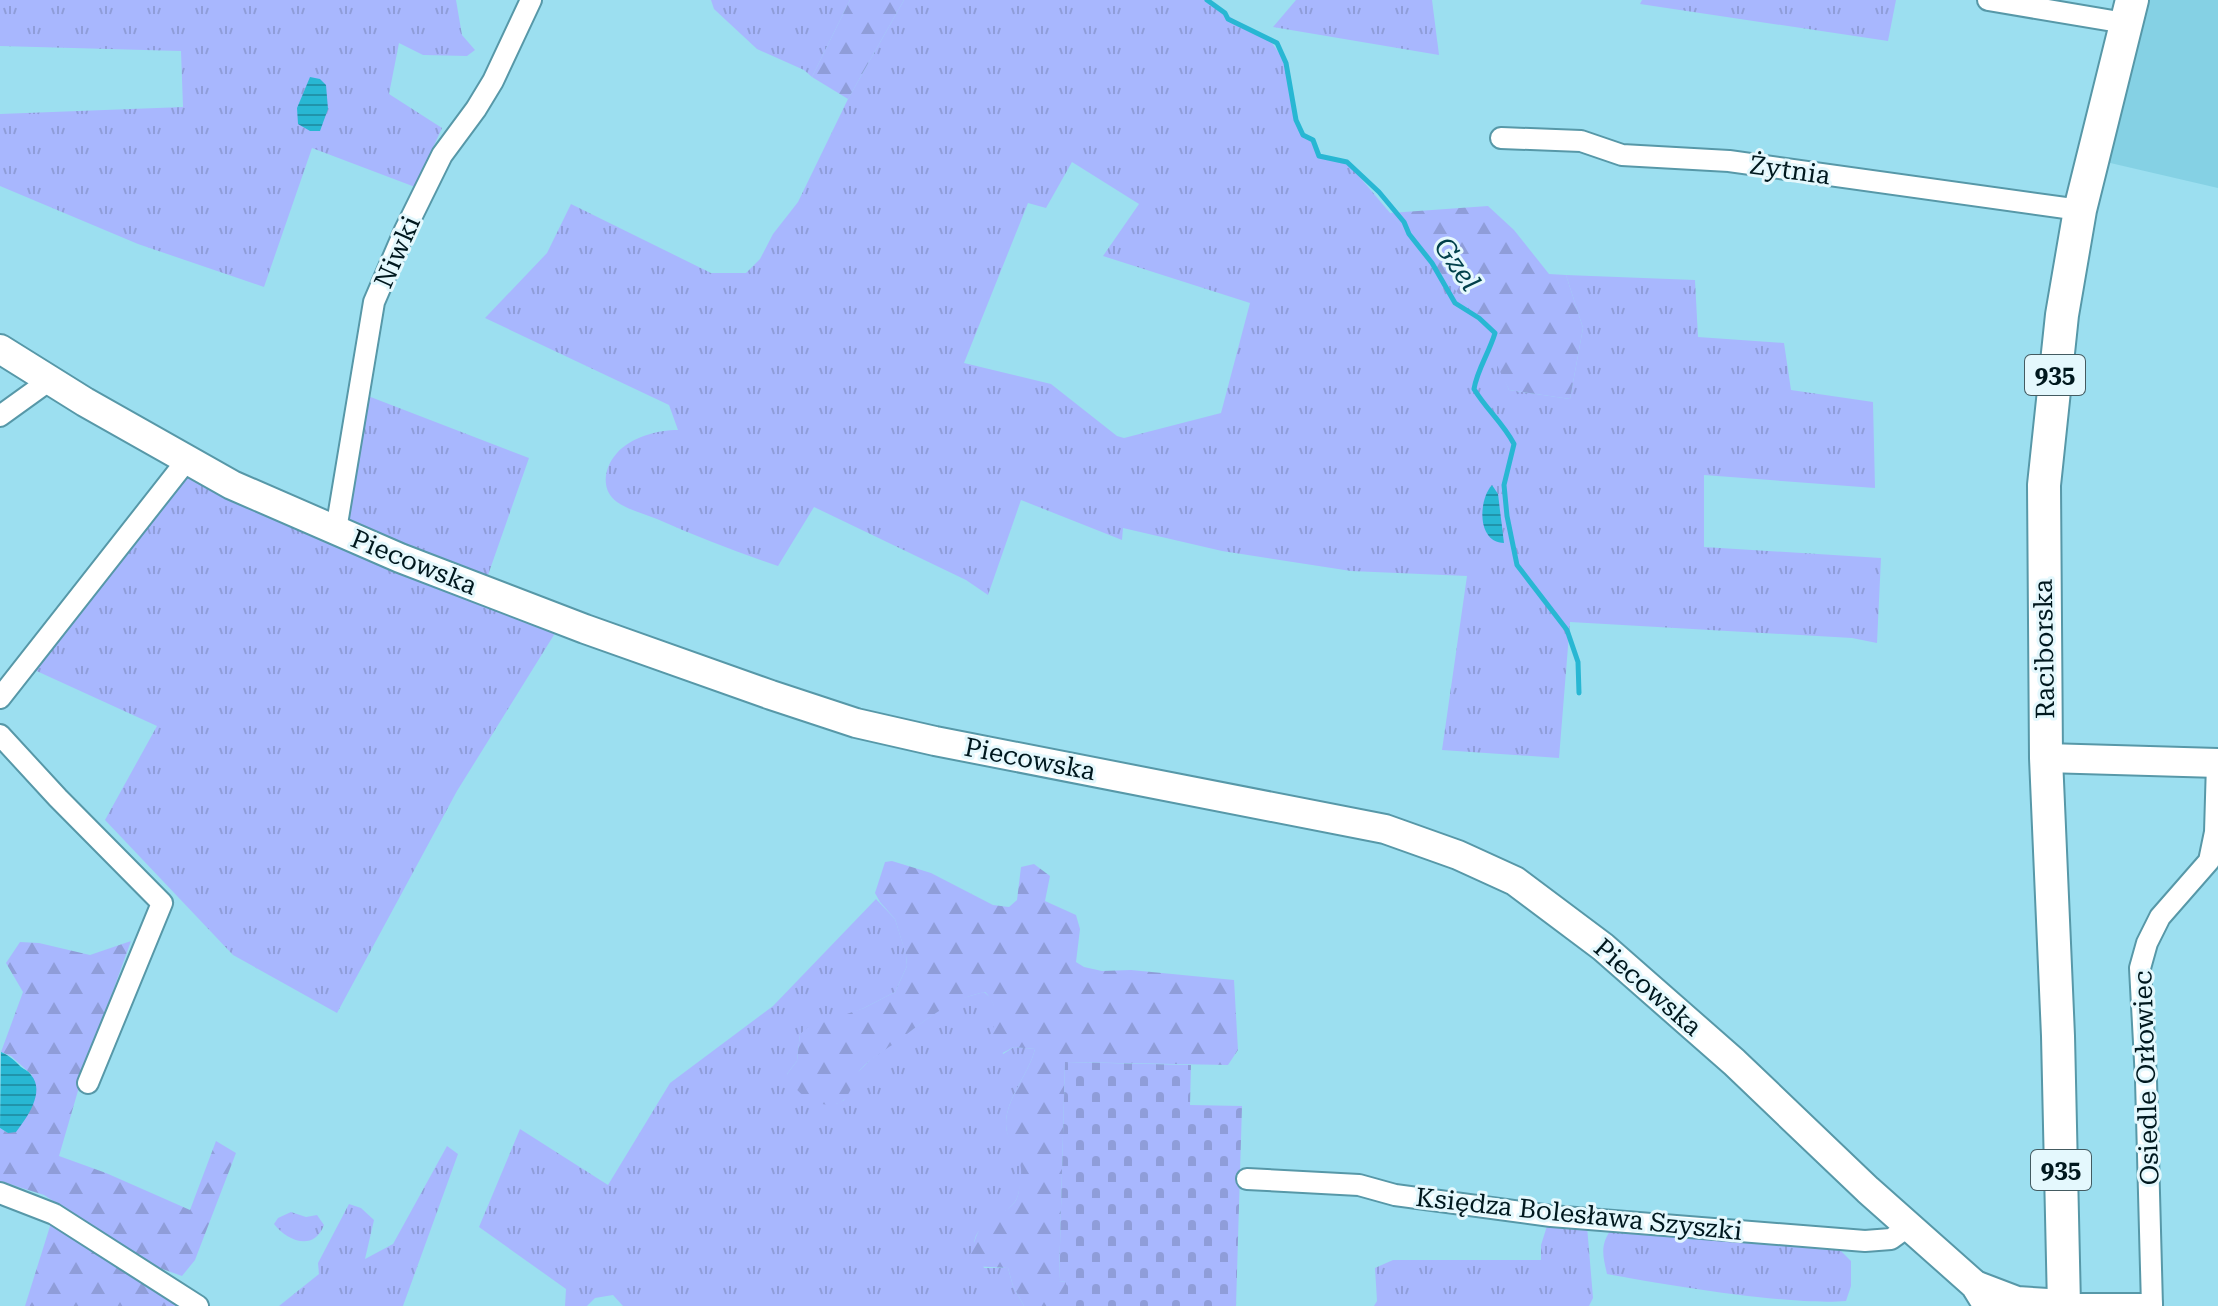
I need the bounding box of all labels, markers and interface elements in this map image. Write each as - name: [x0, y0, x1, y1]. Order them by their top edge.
- street label: Żytnia: [1748, 149, 1832, 191]
- street label: Niwki: [368, 211, 426, 293]
- water label: Gzel: [1427, 231, 1487, 297]
- road number: 935: [2025, 355, 2085, 395]
- street label: Piecowska: [347, 523, 481, 601]
- street label: Raciborska: [2028, 579, 2060, 719]
- street label: Piecowska: [962, 732, 1098, 786]
- street label: Piecowska: [1588, 932, 1708, 1042]
- street label: Osiedle Orłowiec: [2127, 970, 2165, 1186]
- road number: 935: [2031, 1150, 2091, 1190]
- street label: Księdza Bolesława Szyszki: [1414, 1182, 1744, 1246]

